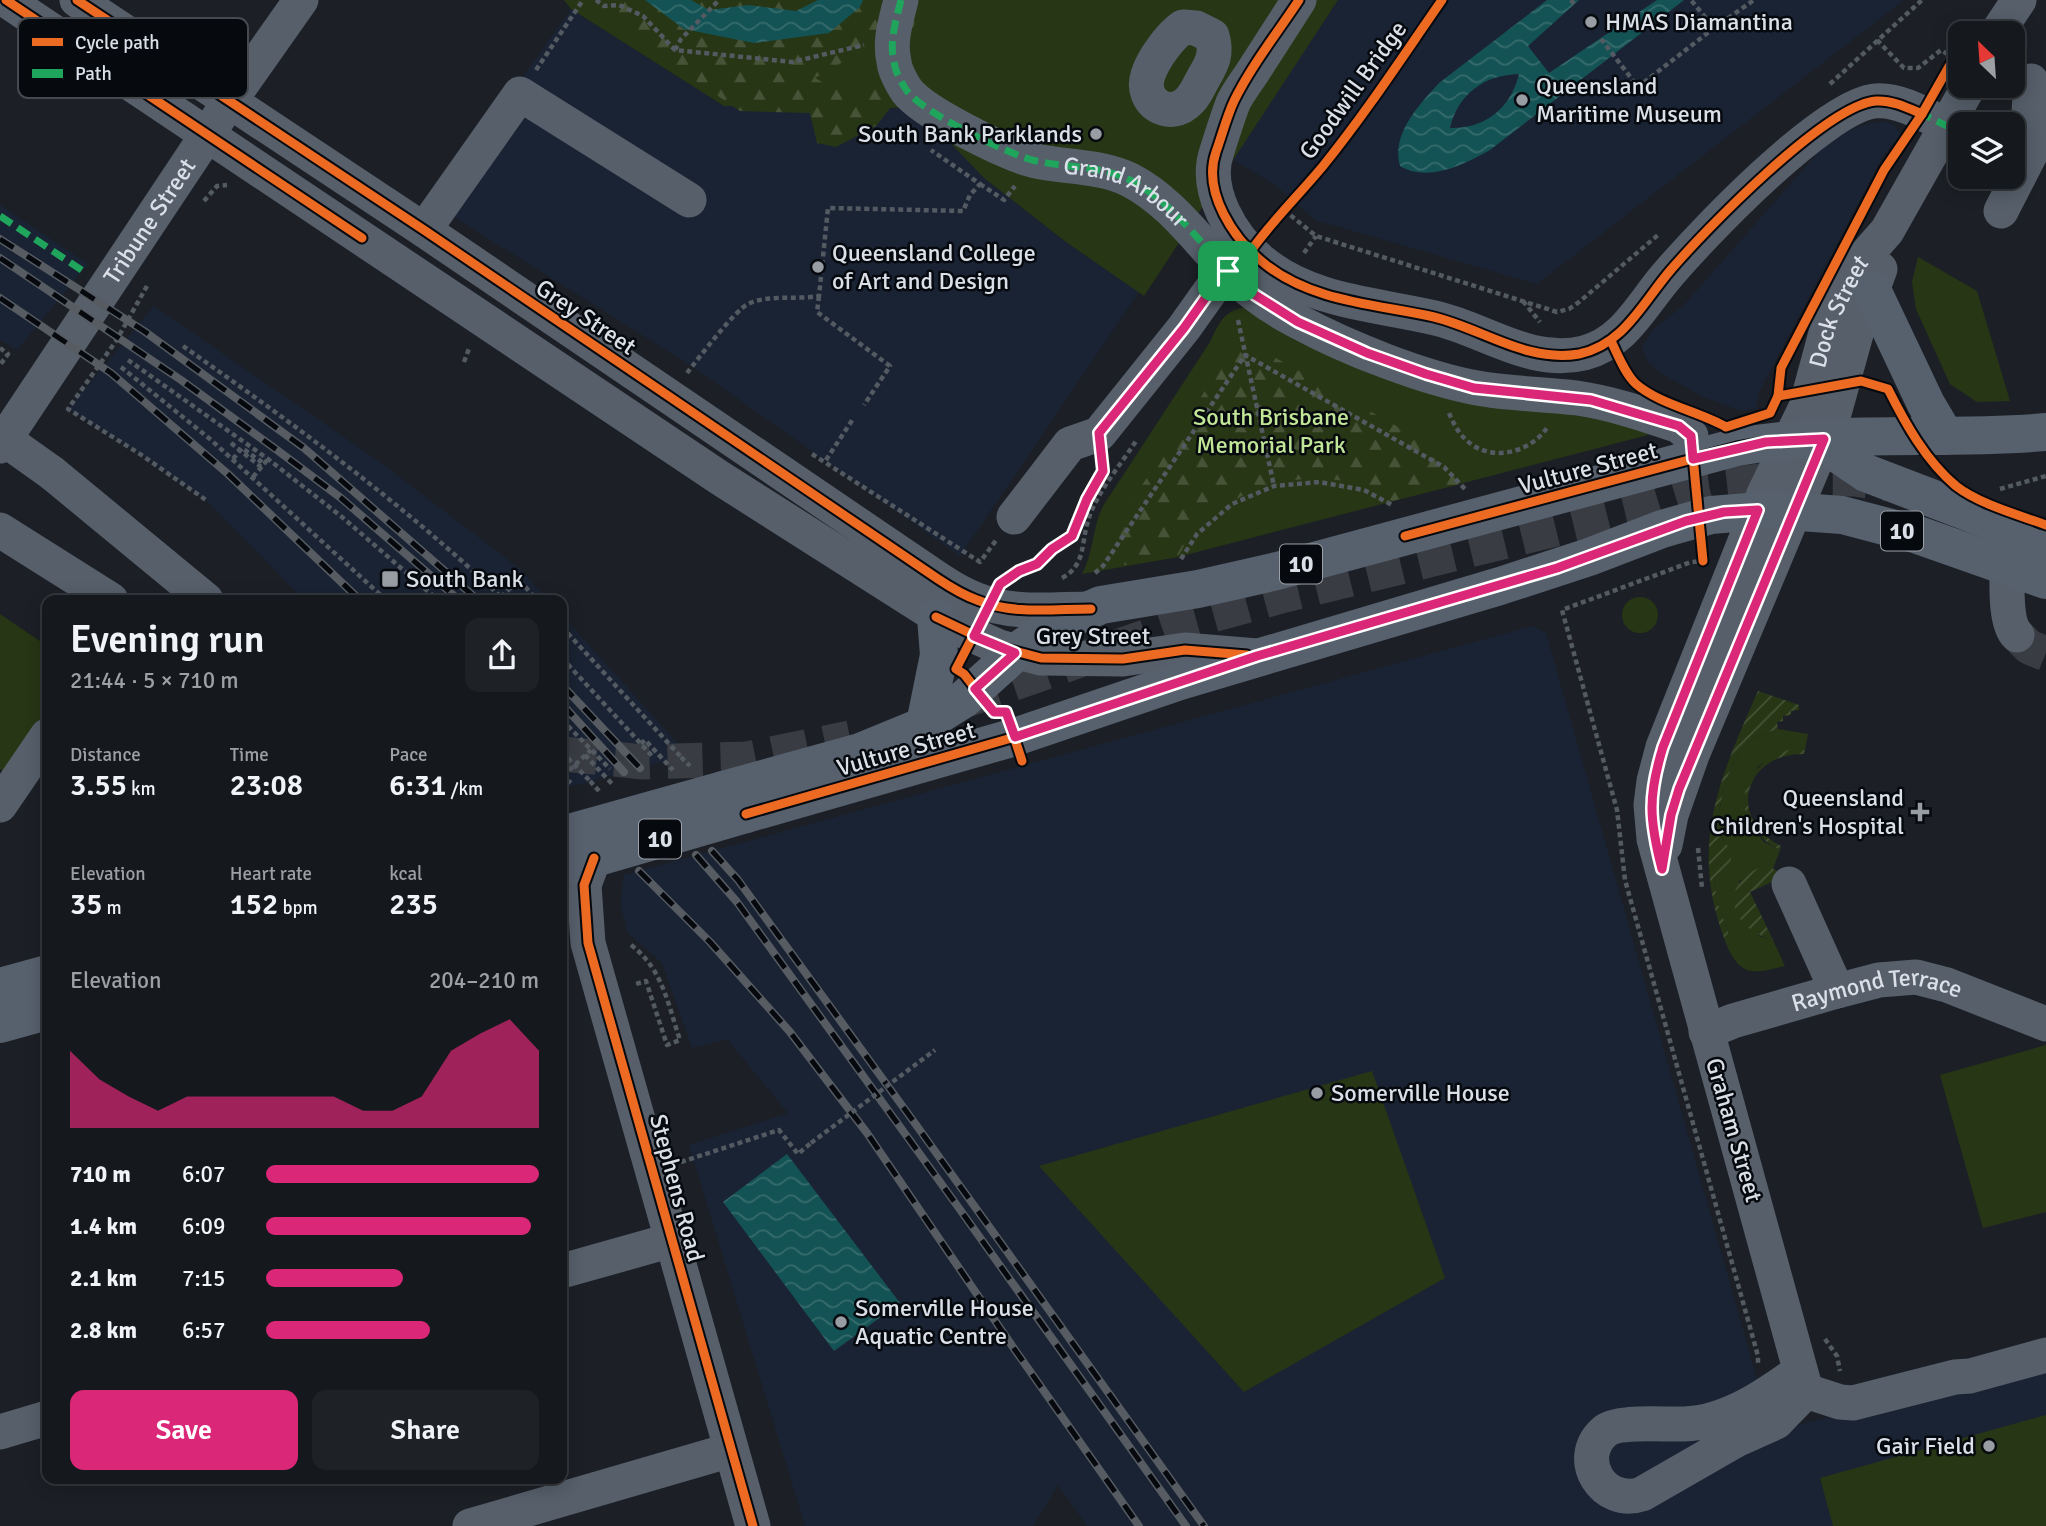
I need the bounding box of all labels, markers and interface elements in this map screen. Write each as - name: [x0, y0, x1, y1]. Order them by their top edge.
- place label: HMAS Diamantina: [1605, 7, 1793, 37]
- marker: HMAS Diamantina: [1583, 14, 1599, 30]
- street label: Goodwill Bridge: [1293, 15, 1413, 165]
- legend: [18, 18, 248, 98]
- north arrow: [1948, 21, 2025, 98]
- map controls: [1948, 21, 2025, 189]
- text: Cycle path: [75, 31, 160, 55]
- text: Path: [75, 62, 112, 86]
- place label: Queensland Maritime Museum: [1536, 71, 1722, 129]
- marker: Queensland Maritime Museum: [1514, 92, 1530, 108]
- button: layers: [1948, 112, 2025, 189]
- place label: South Bank Parklands: [858, 119, 1082, 149]
- marker: South Bank Parklands: [1088, 126, 1104, 142]
- street label: Grand Arbour: [1062, 150, 1195, 234]
- street label: Tribune Street: [97, 152, 202, 290]
- place label: Queensland College of Art and Design: [832, 238, 1036, 296]
- pin: [1198, 241, 1258, 301]
- street label: Dock Street: [1802, 248, 1874, 371]
- icon: arrive: [1209, 252, 1247, 290]
- marker: Queensland College of Art and Design: [810, 259, 826, 275]
- street label: Grey Street: [530, 273, 642, 361]
- park label: South Brisbane Memorial Park: [1193, 402, 1349, 460]
- street label: Vulture Street: [1515, 435, 1661, 501]
- road number: 10: [1881, 512, 1923, 551]
- road number: 10: [1280, 544, 1322, 584]
- place label: South Bank: [406, 564, 524, 594]
- marker: South Bank: [380, 569, 400, 589]
- text: Evening run: [70, 616, 264, 663]
- button: share: [465, 618, 539, 692]
- street label: Grey Street: [1036, 621, 1150, 651]
- text: 21:44 · 5 × 710 m: [70, 666, 239, 695]
- street label: Vulture Street: [833, 715, 979, 783]
- text: Distance: [70, 743, 141, 767]
- text: Time: [230, 743, 269, 767]
- text: Pace: [389, 743, 428, 767]
- text: 3.55: [70, 767, 127, 804]
- text: 23:08: [230, 767, 303, 804]
- text: 6:31: [389, 767, 446, 804]
- text: km: [127, 777, 156, 801]
- text: /km: [446, 777, 483, 801]
- place label: Queensland Children's Hospital: [1710, 783, 1904, 841]
- marker: Queensland Children's Hospital: [1910, 802, 1930, 822]
- road number: 10: [639, 820, 681, 859]
- text: Elevation: [70, 862, 146, 886]
- text: Heart rate: [230, 862, 312, 886]
- text: kcal: [389, 862, 423, 886]
- text: 35: [70, 886, 102, 923]
- text: 152: [230, 886, 278, 923]
- text: 235: [389, 886, 438, 923]
- text: m: [102, 896, 122, 920]
- text: bpm: [278, 896, 318, 920]
- street label: Raymond Terrace: [1788, 962, 1967, 1018]
- text: Elevation: [70, 966, 162, 995]
- text: 204–210 m: [429, 966, 539, 995]
- street label: Graham Street: [1699, 1055, 1769, 1205]
- place label: Somerville House: [1331, 1078, 1510, 1108]
- marker: Somerville House: [1309, 1085, 1325, 1101]
- street label: Stephens Road: [643, 1111, 711, 1265]
- text: 710 m: [70, 1160, 131, 1189]
- text: 6:07: [182, 1160, 225, 1189]
- text: 1.4 km: [70, 1212, 137, 1241]
- text: 6:09: [182, 1212, 225, 1241]
- text: 2.1 km: [70, 1264, 137, 1293]
- text: 7:15: [182, 1264, 225, 1293]
- place label: Somerville House Aquatic Centre: [855, 1293, 1034, 1351]
- marker: Somerville House Aquatic Centre: [833, 1314, 849, 1330]
- text: 2.8 km: [70, 1316, 137, 1345]
- text: 6:57: [182, 1316, 225, 1345]
- button: Save: [70, 1390, 298, 1470]
- button: Share: [312, 1390, 539, 1470]
- place label: Gair Field: [1876, 1431, 1975, 1461]
- marker: Gair Field: [1981, 1438, 1997, 1454]

